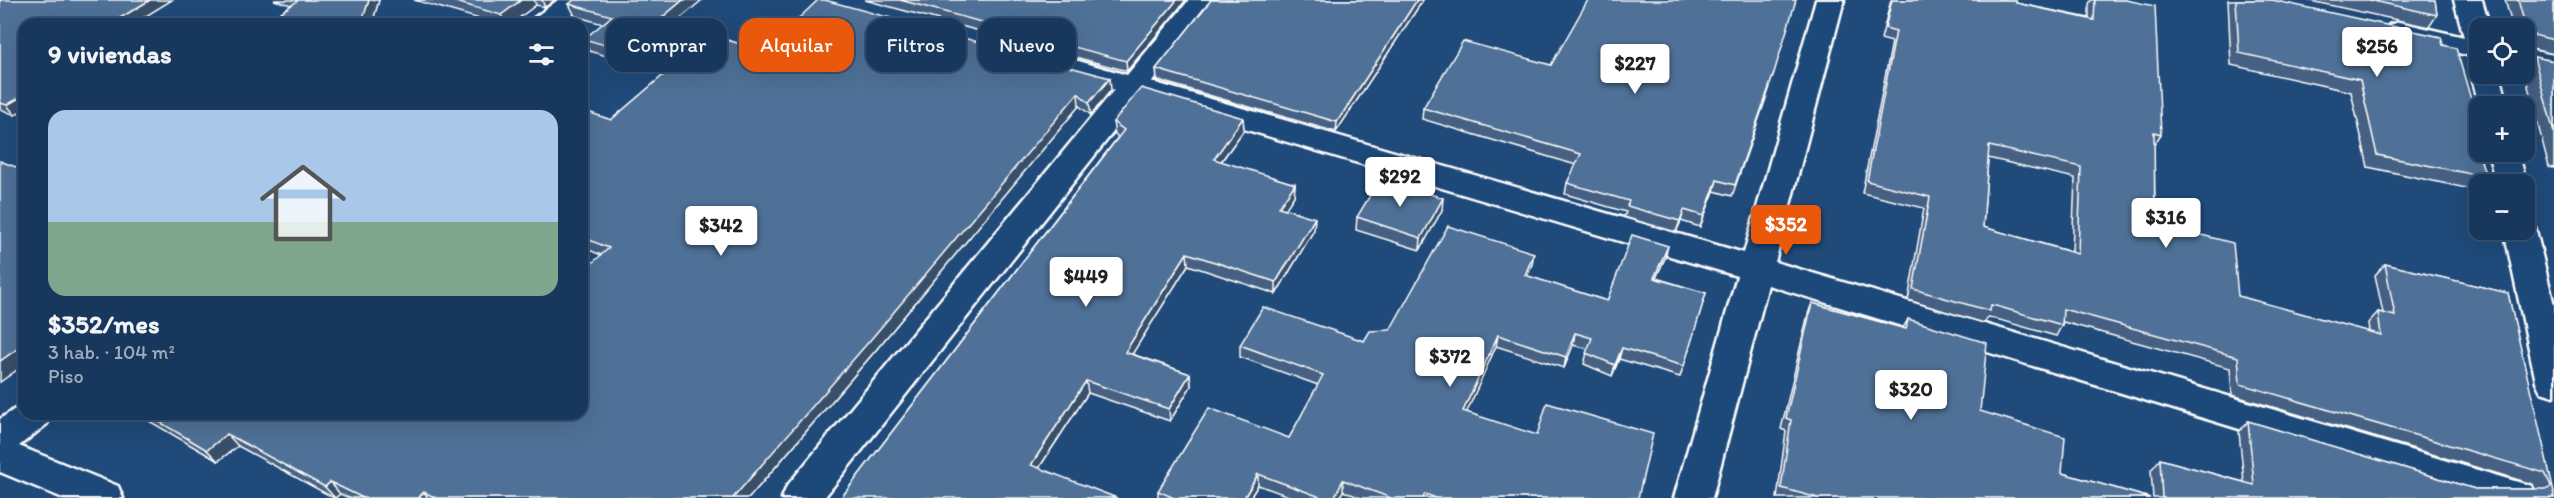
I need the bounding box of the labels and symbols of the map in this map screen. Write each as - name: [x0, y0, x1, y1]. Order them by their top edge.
- pin: $256: [2341, 27, 2413, 78]
- pin: $227: [1599, 44, 1671, 95]
- pin: $292: [1364, 157, 1436, 208]
- pin: $316: [2130, 198, 2202, 249]
- pin: $352: [1750, 205, 1822, 256]
- pin: $342: [685, 206, 757, 257]
- pin: $449: [1050, 257, 1122, 308]
- pin: $372: [1414, 337, 1486, 388]
- pin: $320: [1875, 370, 1947, 421]

